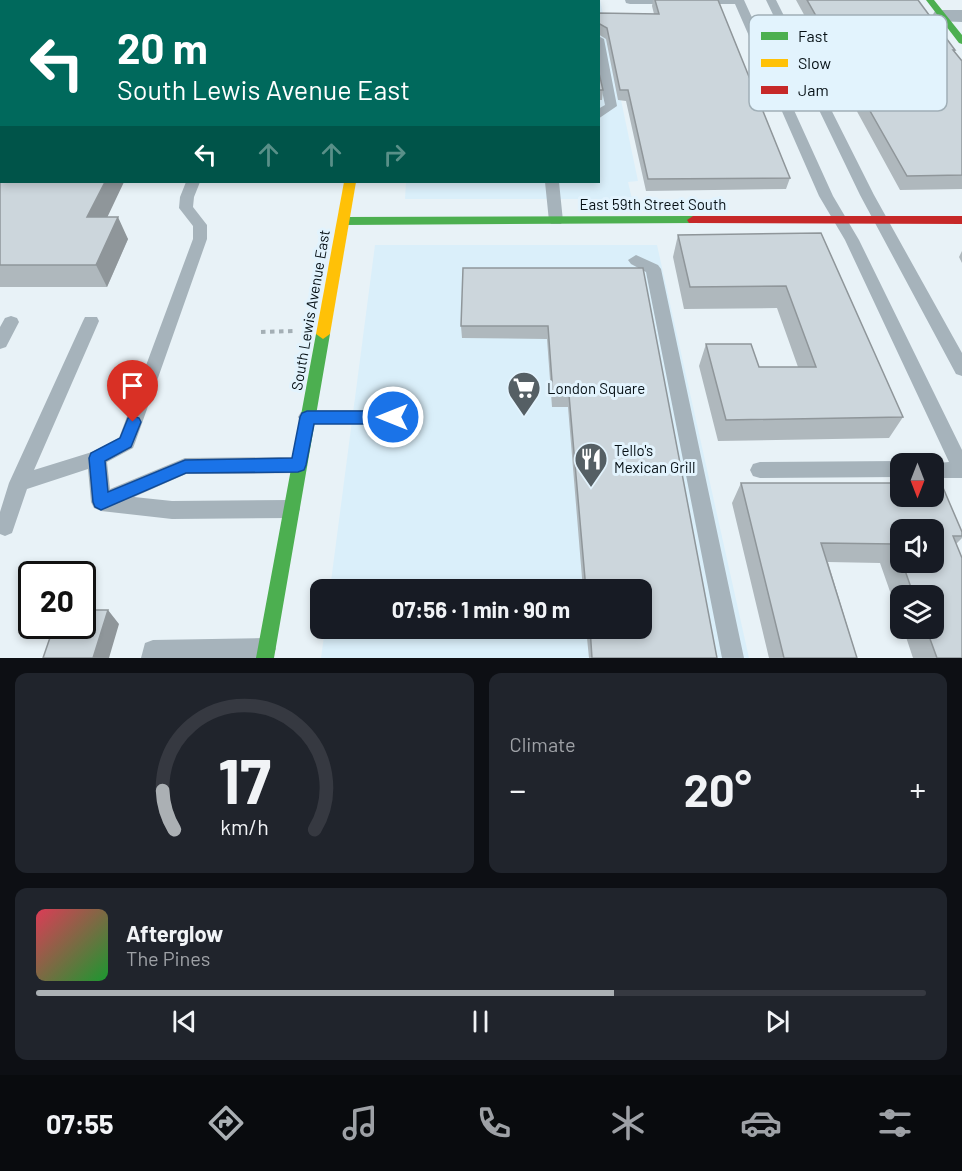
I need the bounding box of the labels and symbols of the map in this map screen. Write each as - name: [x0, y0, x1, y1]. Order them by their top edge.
- legend: [749, 15, 947, 111]
- text: Fast: [798, 26, 828, 45]
- text: Slow: [798, 53, 831, 72]
- text: Jam: [798, 80, 829, 99]
- street label: East 59th Street South: [580, 195, 726, 213]
- street label: South Lewis Avenue East: [287, 228, 333, 392]
- pin: [107, 360, 158, 422]
- supermarket icon: London Square: [506, 370, 542, 417]
- place label: London Square: [547, 379, 645, 397]
- position arrow: [361, 385, 425, 449]
- restaurant icon: Tello's Mexican Grill: [573, 441, 609, 488]
- place label: Tello's Mexican Grill: [614, 441, 695, 476]
- north arrow: [890, 453, 944, 507]
- speed limit sign: 20: [18, 561, 96, 639]

